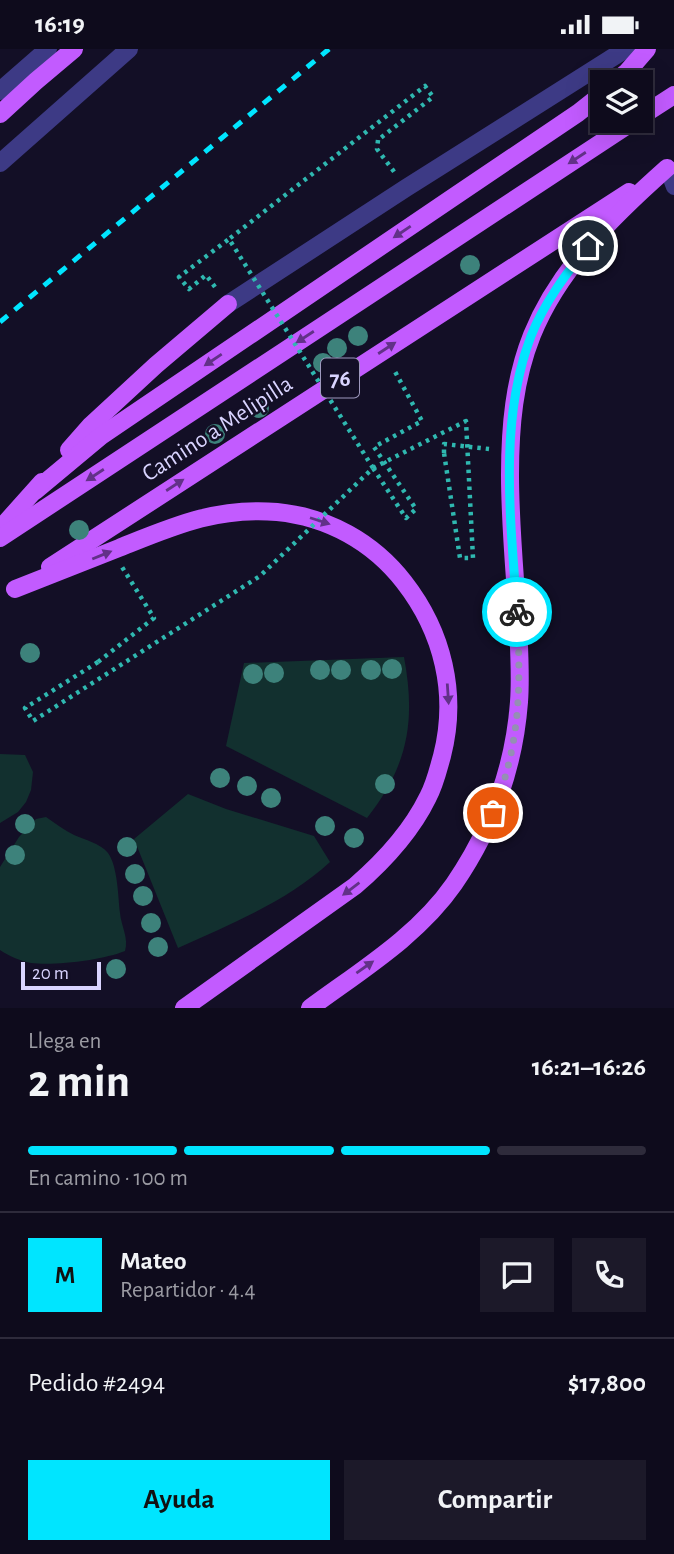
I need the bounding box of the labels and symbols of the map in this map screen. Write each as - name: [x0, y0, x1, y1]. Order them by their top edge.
- one-way arrow: [568, 152, 587, 165]
- pin: [558, 216, 618, 276]
- one-way arrow: [392, 225, 411, 238]
- one-way arrow: [296, 330, 315, 343]
- one-way arrow: [377, 341, 396, 354]
- one-way arrow: [204, 353, 222, 367]
- road number: 76: [321, 359, 359, 397]
- street label: Camino a Melipilla: [138, 371, 297, 486]
- one-way arrow: [85, 469, 104, 482]
- one-way arrow: [166, 479, 185, 492]
- one-way arrow: [310, 517, 331, 527]
- one-way arrow: [91, 549, 112, 560]
- courier: [482, 577, 552, 647]
- one-way arrow: [443, 683, 454, 705]
- pin: [463, 783, 523, 843]
- one-way arrow: [341, 882, 360, 896]
- scale bar: [21, 959, 102, 991]
- one-way arrow: [356, 960, 374, 974]

